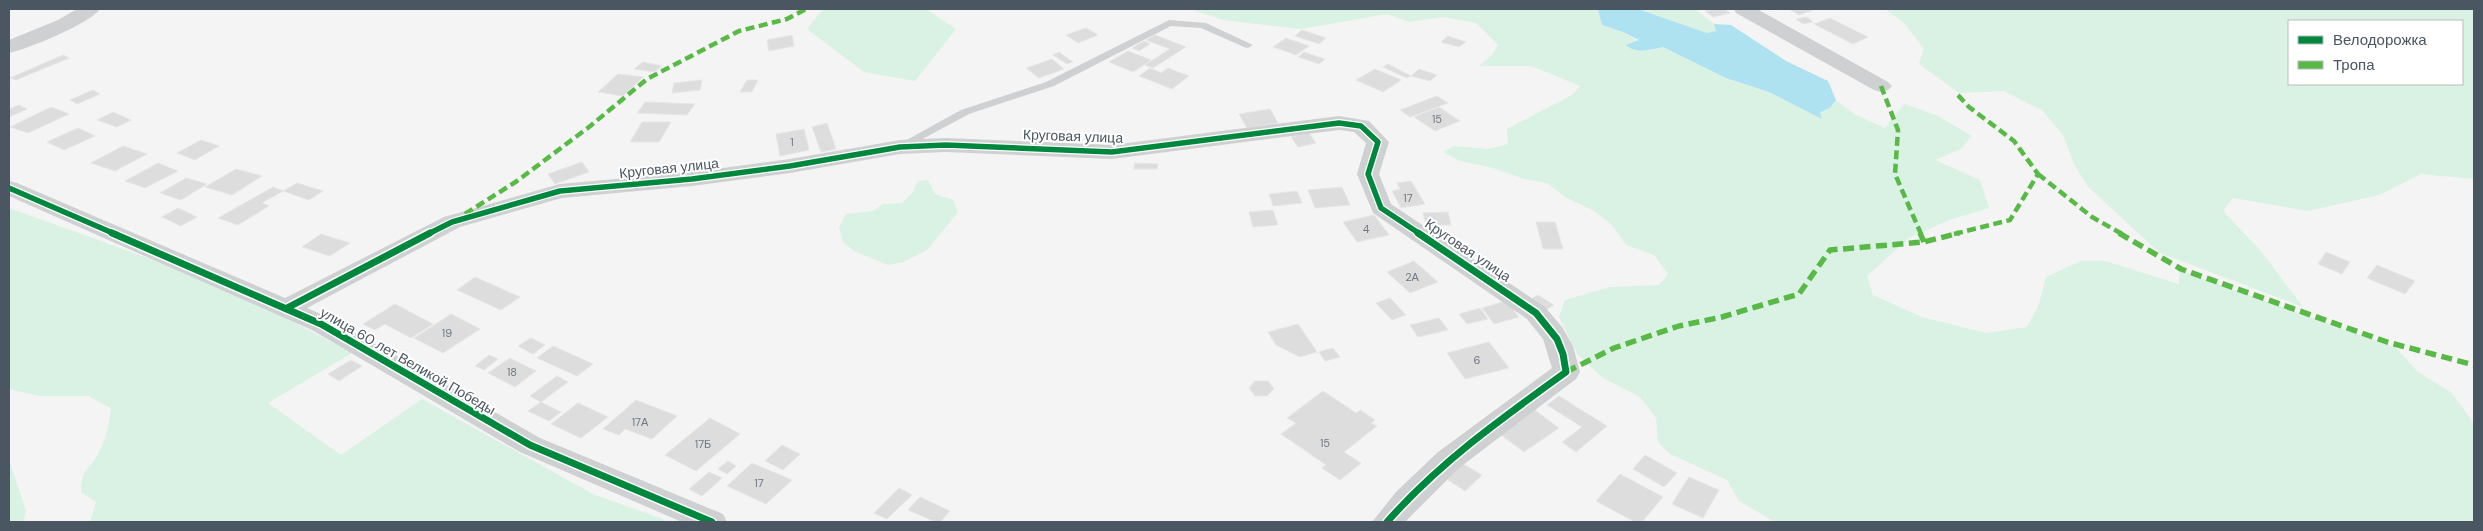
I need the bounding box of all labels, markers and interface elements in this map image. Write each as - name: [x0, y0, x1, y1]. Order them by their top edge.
- legend: [2288, 20, 2463, 85]
- text: Велодорожка: [2333, 30, 2427, 50]
- text: Тропа: [2333, 55, 2375, 75]
- house number: 15: [1432, 112, 1442, 126]
- street label: Круговая улица: [1023, 125, 1124, 147]
- house number: 1: [790, 135, 794, 149]
- street label: Круговая улица: [618, 154, 720, 182]
- house number: 17: [1403, 191, 1413, 205]
- street label: Круговая улица: [1421, 215, 1515, 286]
- house number: 4: [1363, 222, 1370, 236]
- house number: 2А: [1405, 270, 1419, 284]
- street label: улица 60 лет Великой Победы: [317, 303, 499, 419]
- house number: 19: [442, 326, 452, 340]
- house number: 6: [1474, 353, 1481, 367]
- house number: 18: [507, 365, 517, 379]
- house number: 17А: [632, 415, 649, 429]
- house number: 15: [1320, 436, 1330, 450]
- house number: 17Б: [695, 437, 711, 451]
- house number: 17: [754, 476, 764, 490]

